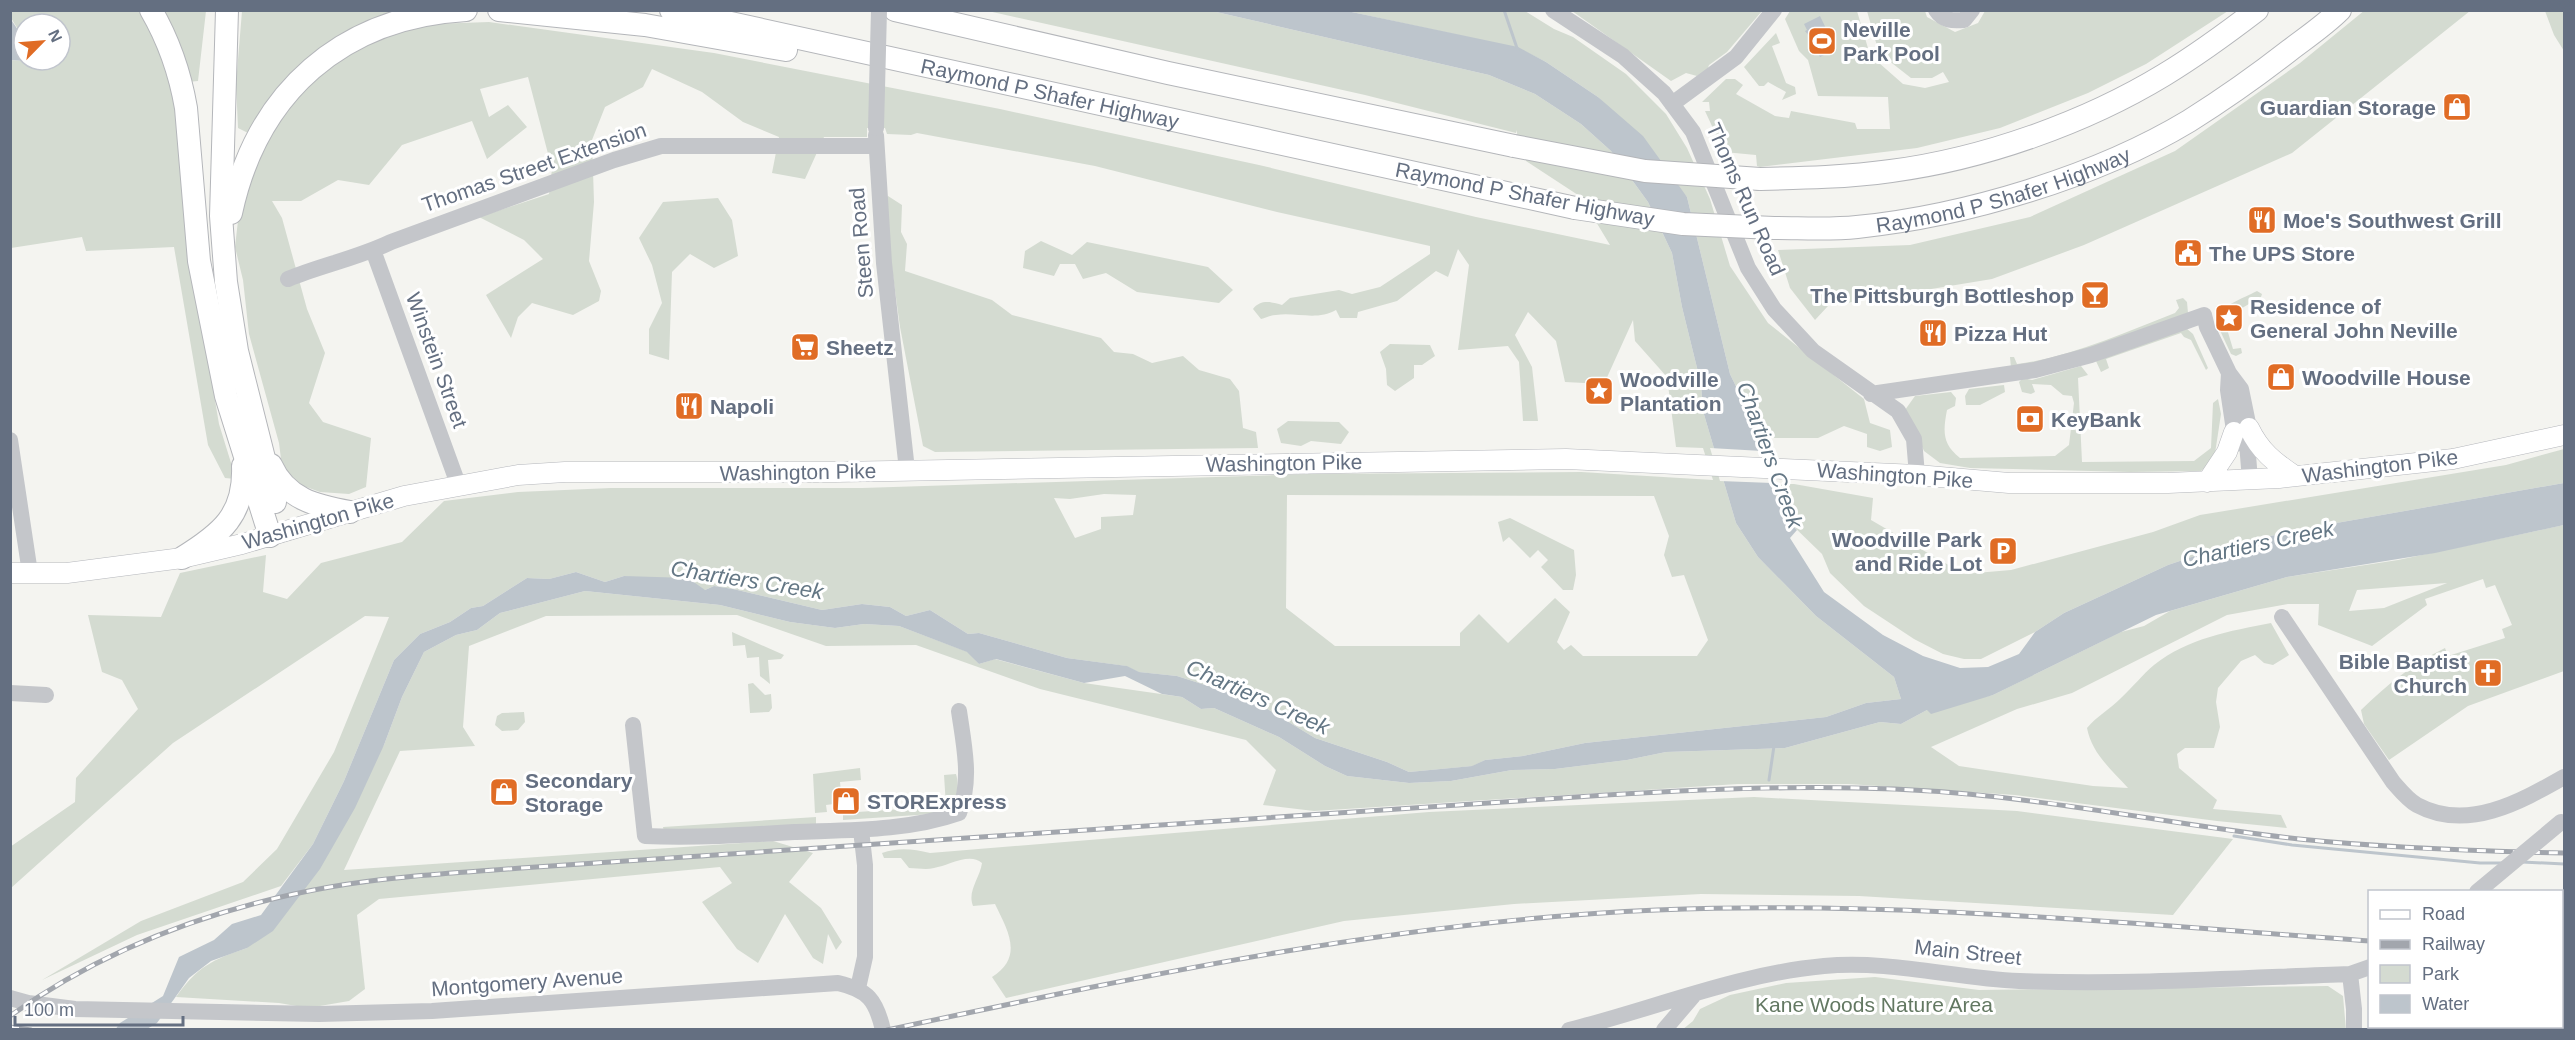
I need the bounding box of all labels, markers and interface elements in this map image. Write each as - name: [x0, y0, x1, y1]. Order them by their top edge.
- north arrow: [12, 12, 72, 72]
- place label: Neville Park Pool: [1843, 18, 1940, 65]
- sports icon: Neville Park Pool: [1806, 25, 1838, 57]
- text: N: [45, 27, 65, 45]
- street label: Raymond P Shafer Highway: [919, 54, 1182, 133]
- shop icon: Guardian Storage: [2441, 91, 2473, 123]
- place label: Guardian Storage: [2260, 96, 2436, 119]
- street label: Thomas Street Extension: [419, 118, 649, 216]
- street label: Thoms Run Road: [1702, 119, 1790, 279]
- street label: Raymond P Shafer Highway: [1874, 142, 2134, 236]
- street label: Raymond P Shafer Highway: [1394, 158, 1657, 231]
- street label: Steen Road: [845, 187, 877, 299]
- restaurant icon: Moe's Southwest Grill: [2246, 204, 2278, 236]
- place label: Moe's Southwest Grill: [2283, 209, 2502, 232]
- public building icon: The UPS Store: [2172, 237, 2204, 269]
- place label: The UPS Store: [2209, 242, 2355, 265]
- bar icon: The Pittsburgh Bottleshop: [2079, 279, 2111, 311]
- place label: The Pittsburgh Bottleshop: [1810, 284, 2074, 307]
- street label: Winstein Street: [402, 289, 472, 431]
- place label: Residence of General John Neville: [2250, 295, 2458, 342]
- place icon: Residence of General John Neville: [2213, 302, 2245, 334]
- restaurant icon: Pizza Hut: [1917, 317, 1949, 349]
- place label: Pizza Hut: [1954, 322, 2047, 345]
- supermarket icon: Sheetz: [789, 331, 821, 363]
- place label: Sheetz: [826, 336, 894, 359]
- shop icon: Woodville House: [2265, 361, 2297, 393]
- place label: Woodville House: [2302, 366, 2471, 389]
- place label: Woodville Plantation: [1620, 368, 1722, 415]
- place icon: Woodville Plantation: [1583, 375, 1615, 407]
- water label: Chartiers Creek: [1732, 378, 1808, 533]
- restaurant icon: Napoli: [673, 390, 705, 422]
- place label: Napoli: [710, 395, 774, 418]
- bank icon: KeyBank: [2014, 403, 2046, 435]
- place label: KeyBank: [2051, 408, 2141, 431]
- street label: Washington Pike: [2301, 445, 2459, 487]
- street label: Washington Pike: [1205, 450, 1363, 476]
- street label: Washington Pike: [1816, 458, 1974, 492]
- street label: Washington Pike: [719, 459, 877, 485]
- street label: Washington Pike: [239, 488, 397, 554]
- water label: Chartiers Creek: [2180, 516, 2337, 572]
- place label: Woodville Park and Ride Lot: [1832, 528, 1982, 575]
- parking icon: Woodville Park and Ride Lot: [1987, 535, 2019, 567]
- water label: Chartiers Creek: [669, 556, 826, 605]
- place label: Bible Baptist Church: [2339, 650, 2467, 697]
- water label: Chartiers Creek: [1183, 654, 1334, 740]
- church icon: Bible Baptist Church: [2472, 657, 2504, 689]
- place label: Secondary Storage: [525, 769, 633, 816]
- shop icon: Secondary Storage: [488, 776, 520, 808]
- shop icon: STORExpress: [830, 785, 862, 817]
- place label: STORExpress: [867, 790, 1007, 813]
- legend: [2368, 890, 2563, 1028]
- text: Road: [2422, 904, 2465, 924]
- text: Railway: [2422, 934, 2485, 954]
- street label: Main Street: [1913, 935, 2023, 969]
- street label: Montgomery Avenue: [430, 964, 624, 1000]
- text: Park: [2422, 964, 2460, 984]
- scale bar: [15, 989, 183, 1027]
- park label: Kane Woods Nature Area: [1755, 993, 1993, 1016]
- text: Water: [2422, 994, 2469, 1014]
- text: 100 m: [24, 1000, 74, 1020]

